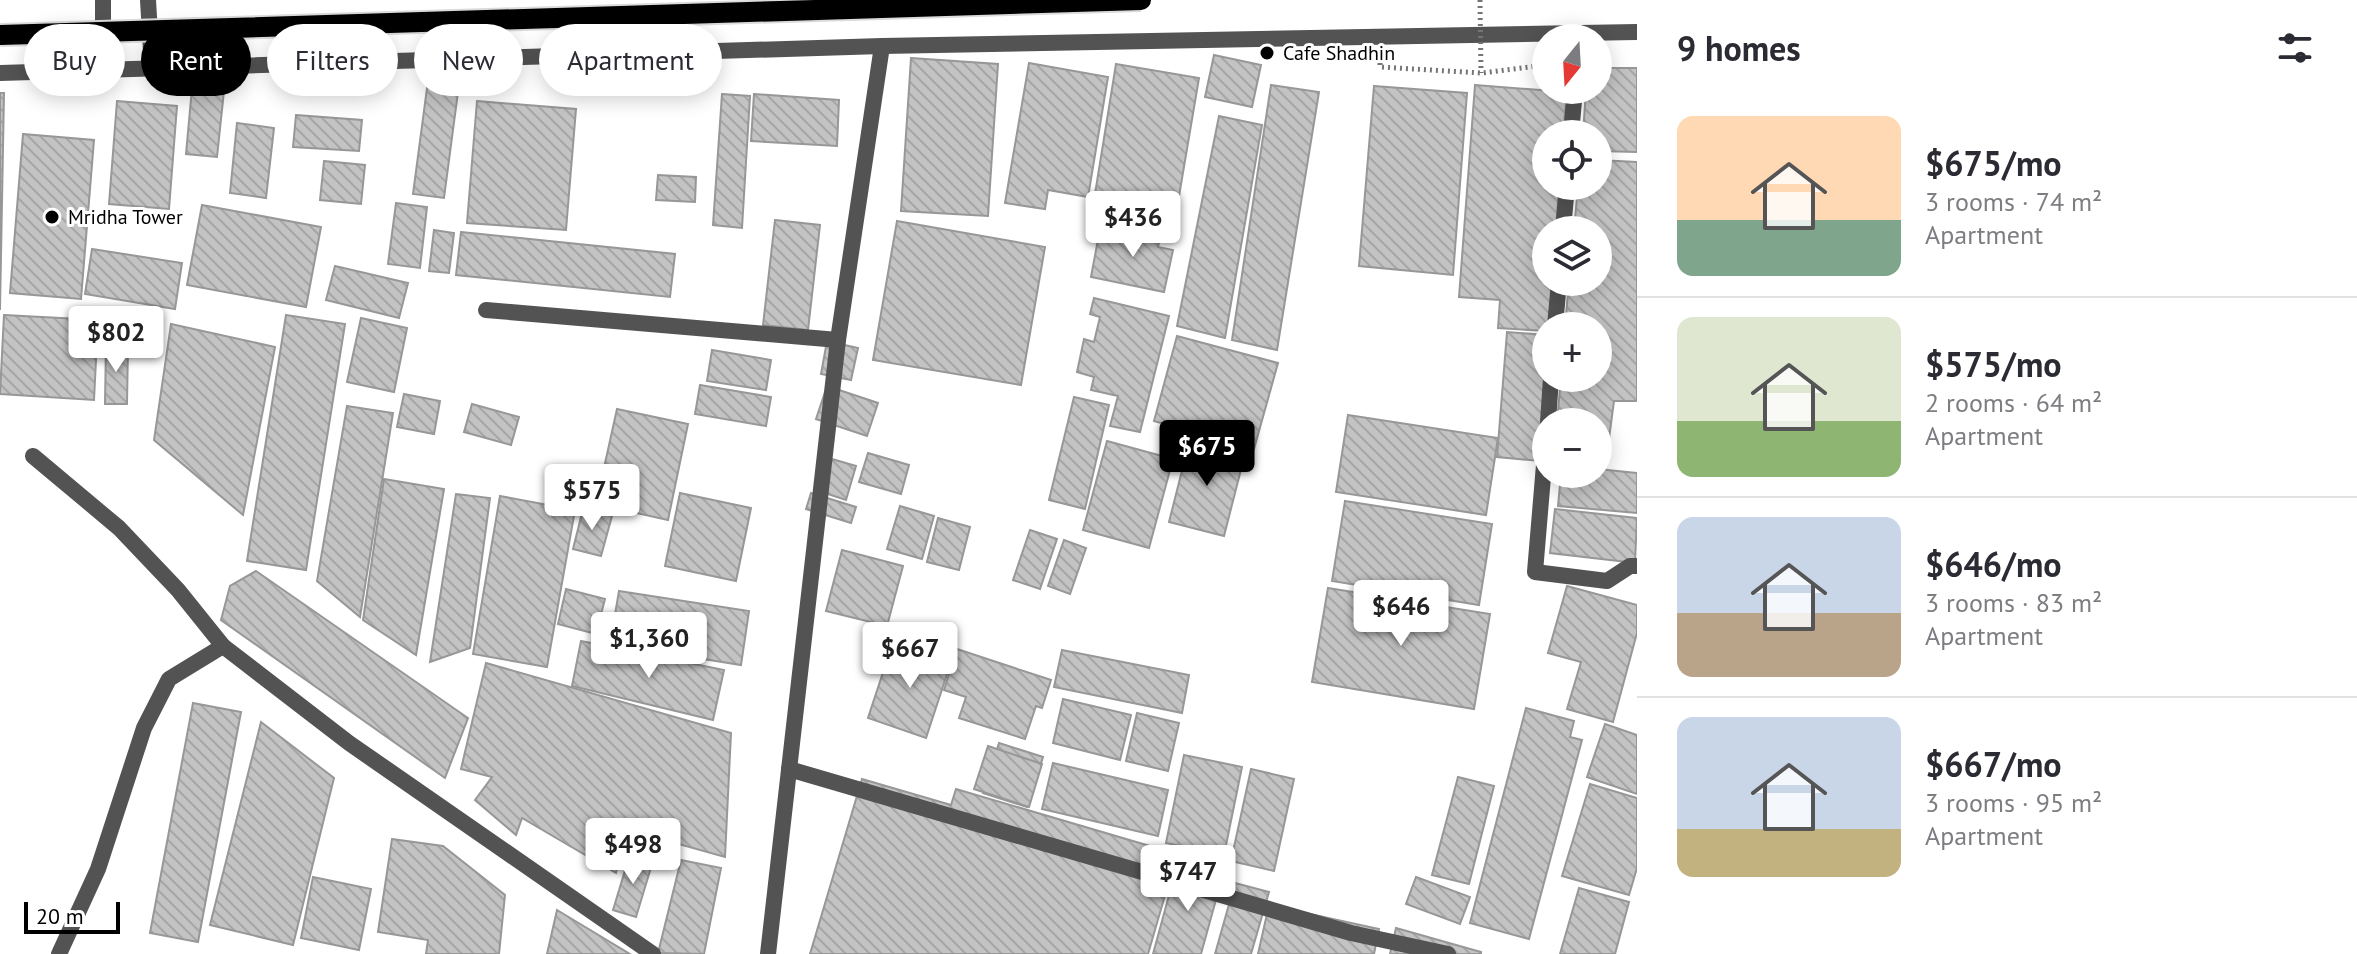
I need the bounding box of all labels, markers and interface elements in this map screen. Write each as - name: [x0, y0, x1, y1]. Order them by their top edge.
- chip: Buy: [24, 24, 125, 96]
- chip: Rent: [141, 24, 251, 96]
- chip: Filters: [267, 24, 398, 96]
- chip: New: [414, 24, 523, 96]
- chip: Apartment: [539, 24, 722, 96]
- north arrow: [1532, 24, 1612, 104]
- map controls: [1532, 24, 1612, 488]
- text: 9 homes: [1677, 26, 1801, 70]
- icon: filters: [2273, 26, 2317, 70]
- place label: Cafe Shadhin: [1283, 40, 1395, 66]
- marker: Cafe Shadhin: [1258, 44, 1276, 62]
- button: locate: [1532, 120, 1612, 200]
- text: $675/mo: [1925, 141, 2062, 185]
- icon: home: [1741, 148, 1837, 244]
- text: 3 rooms · 74 m²: [1925, 185, 2102, 218]
- pin: $436: [1086, 191, 1180, 259]
- text: $436: [1104, 200, 1162, 233]
- place label: Mridha Tower: [68, 204, 183, 230]
- marker: Mridha Tower: [43, 208, 61, 226]
- button: layers: [1532, 216, 1612, 296]
- text: Apartment: [1925, 218, 2043, 251]
- pin: $802: [69, 306, 163, 374]
- button: +: [1532, 312, 1612, 392]
- text: $802: [87, 315, 145, 348]
- text: $575/mo: [1925, 342, 2062, 386]
- icon: home: [1741, 349, 1837, 445]
- text: 2 rooms · 64 m²: [1925, 386, 2102, 419]
- button: −: [1532, 408, 1612, 488]
- text: Apartment: [1925, 419, 2043, 452]
- pin: $675: [1160, 420, 1254, 488]
- text: $675: [1178, 429, 1236, 462]
- pin: $575: [545, 464, 639, 532]
- text: $575: [563, 473, 621, 506]
- text: $646/mo: [1925, 542, 2062, 586]
- icon: home: [1741, 549, 1837, 645]
- pin: $646: [1354, 580, 1448, 648]
- text: 3 rooms · 83 m²: [1925, 586, 2102, 619]
- text: $646: [1372, 589, 1430, 622]
- pin: $1,360: [584, 612, 714, 680]
- text: Apartment: [1925, 619, 2043, 652]
- text: $1,360: [609, 621, 689, 654]
- pin: $667: [863, 622, 957, 690]
- text: $667: [881, 631, 939, 664]
- text: $667/mo: [1925, 742, 2062, 786]
- icon: home: [1741, 749, 1837, 845]
- text: 3 rooms · 95 m²: [1925, 786, 2102, 819]
- pin: $498: [586, 818, 680, 886]
- text: Apartment: [1925, 819, 2043, 852]
- text: $498: [604, 827, 662, 860]
- pin: $747: [1141, 845, 1235, 913]
- text: $747: [1159, 854, 1217, 887]
- scale bar: [24, 898, 120, 934]
- text: 20 m: [36, 902, 84, 930]

